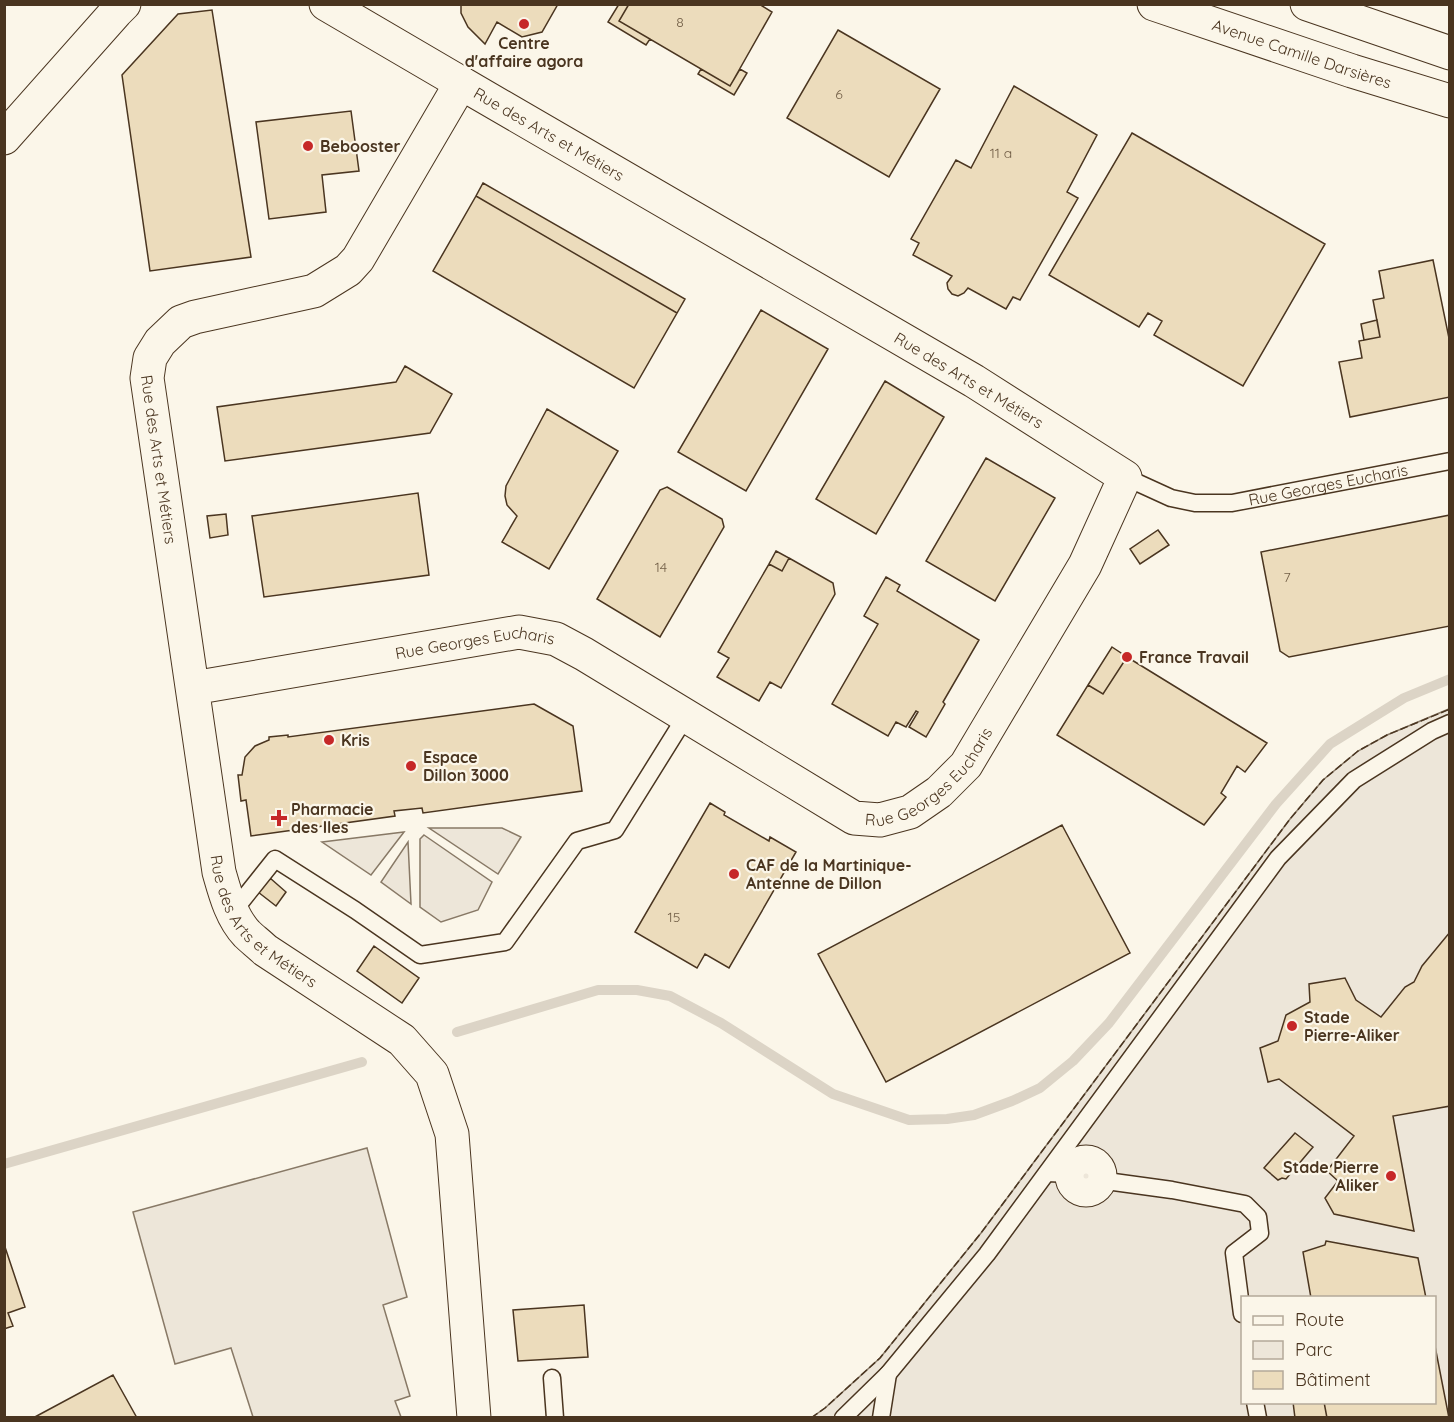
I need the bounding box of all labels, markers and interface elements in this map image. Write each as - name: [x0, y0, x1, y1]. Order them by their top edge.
- house number: 8: [676, 13, 684, 31]
- street label: Avenue Camille Darsières: [1210, 14, 1394, 93]
- marker: Centre d'affaire agora: [517, 17, 531, 31]
- place label: Centre d'affaire agora: [465, 33, 583, 71]
- street label: Rue des Arts et Métiers: [470, 83, 628, 185]
- house number: 6: [835, 85, 843, 103]
- place label: Bebooster: [320, 136, 401, 156]
- marker: Bebooster: [301, 139, 315, 153]
- house number: 11 a: [990, 144, 1012, 162]
- street label: Rue des Arts et Métiers: [891, 328, 1047, 432]
- street label: Rue des Arts et Métiers: [137, 374, 181, 545]
- street label: Rue Georges Eucharis: [1247, 459, 1409, 510]
- house number: 14: [655, 558, 667, 576]
- house number: 7: [1283, 568, 1291, 586]
- street label: Rue Georges Eucharis: [393, 622, 556, 663]
- place label: France Travail: [1139, 647, 1249, 667]
- marker: France Travail: [1120, 650, 1134, 664]
- street label: Rue Georges Eucharis: [864, 724, 996, 831]
- place label: Kris: [341, 730, 370, 750]
- marker: Kris: [322, 733, 336, 747]
- place label: Espace Dillon 3000: [423, 747, 509, 785]
- marker: Espace Dillon 3000: [404, 759, 418, 773]
- place label: Pharmacie des Iles: [291, 799, 373, 837]
- marker: Pharmacie des Iles: [272, 811, 286, 825]
- street label: Rue des Arts et Métiers: [207, 853, 321, 992]
- place label: CAF de la Martinique- Antenne de Dillon: [746, 855, 912, 893]
- marker: CAF de la Martinique- Antenne de Dillon: [727, 867, 741, 881]
- house number: 15: [668, 908, 680, 926]
- place label: Stade Pierre-Aliker: [1304, 1007, 1400, 1045]
- marker: Stade Pierre-Aliker: [1285, 1019, 1299, 1033]
- place label: Stade Pierre Aliker: [1283, 1157, 1379, 1195]
- marker: Stade Pierre Aliker: [1384, 1169, 1398, 1183]
- legend: [1241, 1296, 1436, 1404]
- text: Route: [1295, 1308, 1344, 1331]
- text: Parc: [1295, 1338, 1332, 1361]
- text: Bâtiment: [1295, 1368, 1371, 1391]

